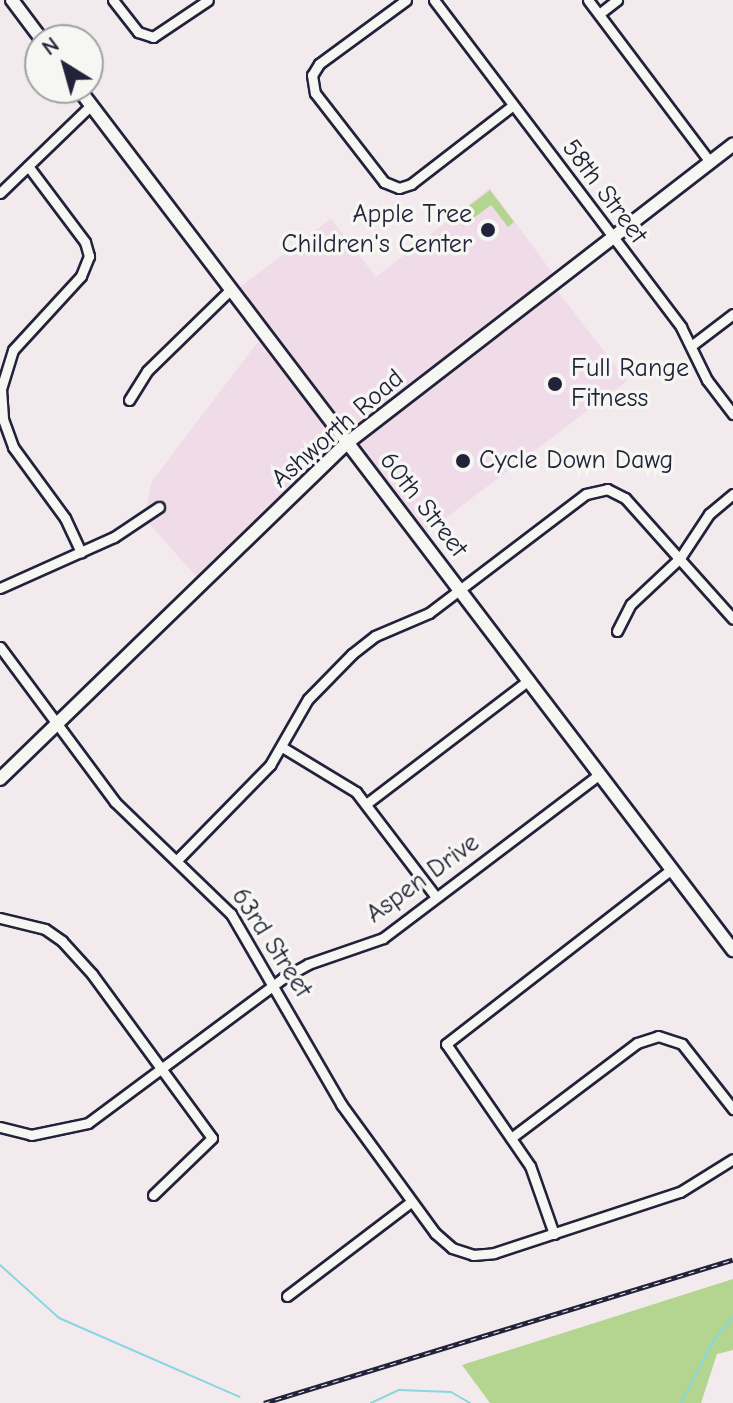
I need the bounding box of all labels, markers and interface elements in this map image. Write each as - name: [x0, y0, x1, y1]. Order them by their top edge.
- north arrow: [24, 24, 104, 104]
- text: N: [37, 32, 64, 61]
- street label: 58th Street: [555, 134, 653, 250]
- place label: Apple Tree Children's Center: [281, 199, 472, 260]
- marker: Apple Tree Children's Center: [479, 221, 497, 239]
- place label: Full Range Fitness: [571, 353, 689, 414]
- street label: Ashworth Road: [265, 363, 411, 495]
- marker: Full Range Fitness: [546, 375, 564, 393]
- place label: Cycle Down Dawg: [479, 445, 673, 477]
- street label: 60th Street: [372, 446, 474, 564]
- marker: Cycle Down Dawg: [454, 452, 472, 470]
- street label: Aspen Drive: [361, 828, 485, 930]
- street label: 63rd Street: [224, 882, 318, 1004]

